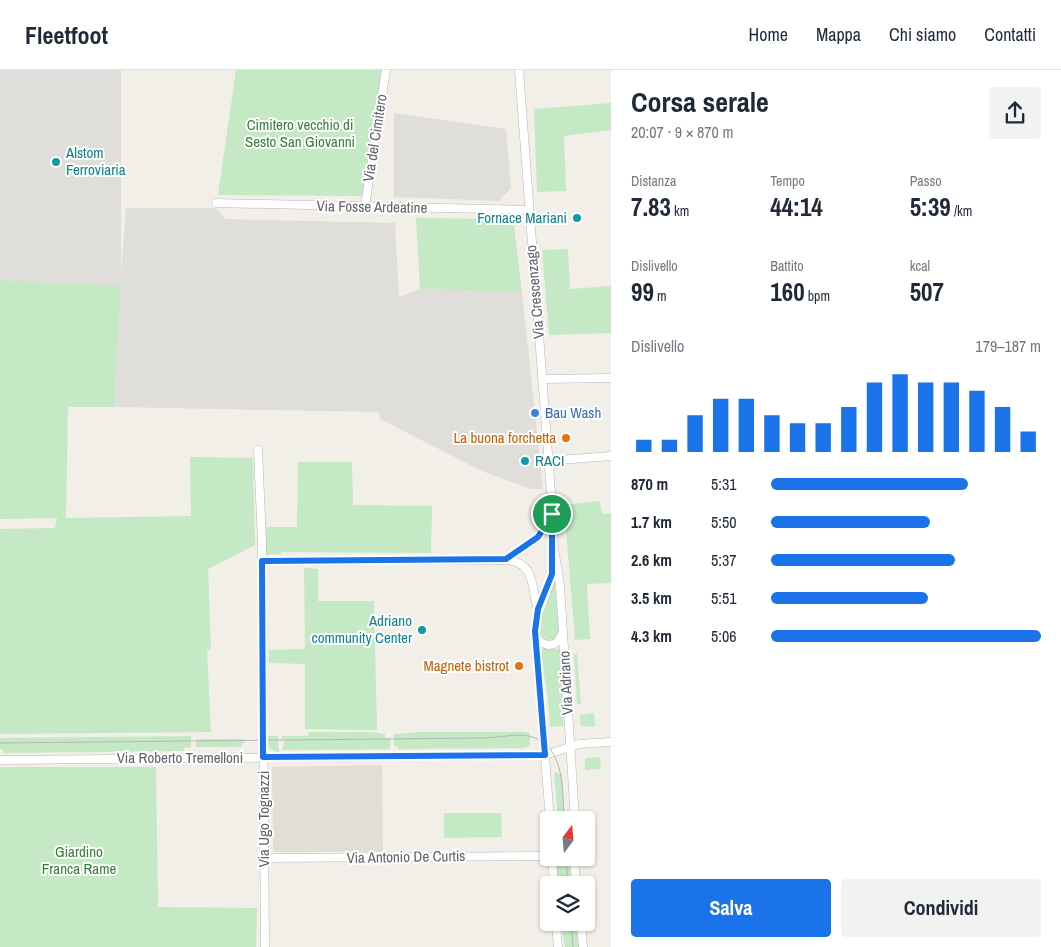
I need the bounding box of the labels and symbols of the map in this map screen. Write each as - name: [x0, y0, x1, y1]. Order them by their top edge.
- street label: Via del Cimitero: [357, 92, 392, 183]
- park label: Cimitero vecchio di Sesto San Giovanni: [245, 114, 355, 152]
- place label: Alstom Ferroviaria: [65, 142, 126, 180]
- marker: Alstom Ferroviaria: [50, 156, 62, 168]
- street label: Via Fosse Ardeatine: [317, 195, 428, 218]
- place label: Fornace Mariani: [477, 207, 567, 228]
- marker: Fornace Mariani: [571, 212, 583, 224]
- street label: Via Crescenzago: [520, 244, 549, 340]
- place label: Bau Wash: [545, 402, 601, 423]
- marker: Bau Wash: [529, 407, 541, 419]
- place label: La buona forchetta: [453, 427, 556, 448]
- marker: La buona forchetta: [560, 432, 572, 444]
- place label: RACI: [535, 450, 564, 471]
- marker: RACI: [519, 455, 531, 467]
- pin: [531, 493, 573, 535]
- place label: Adriano community Center: [312, 610, 412, 648]
- marker: Adriano community Center: [416, 624, 428, 636]
- street label: Via Adriano: [553, 650, 578, 716]
- place label: Magnete bistrot: [424, 655, 510, 676]
- marker: Magnete bistrot: [513, 660, 525, 672]
- street label: Via Roberto Tremelloni: [117, 747, 243, 768]
- street label: Via Ugo Tognazzi: [253, 771, 274, 867]
- north arrow: [540, 811, 595, 866]
- park label: Giardino Franca Rame: [42, 841, 116, 879]
- street label: Via Antonio De Curtis: [346, 845, 466, 868]

